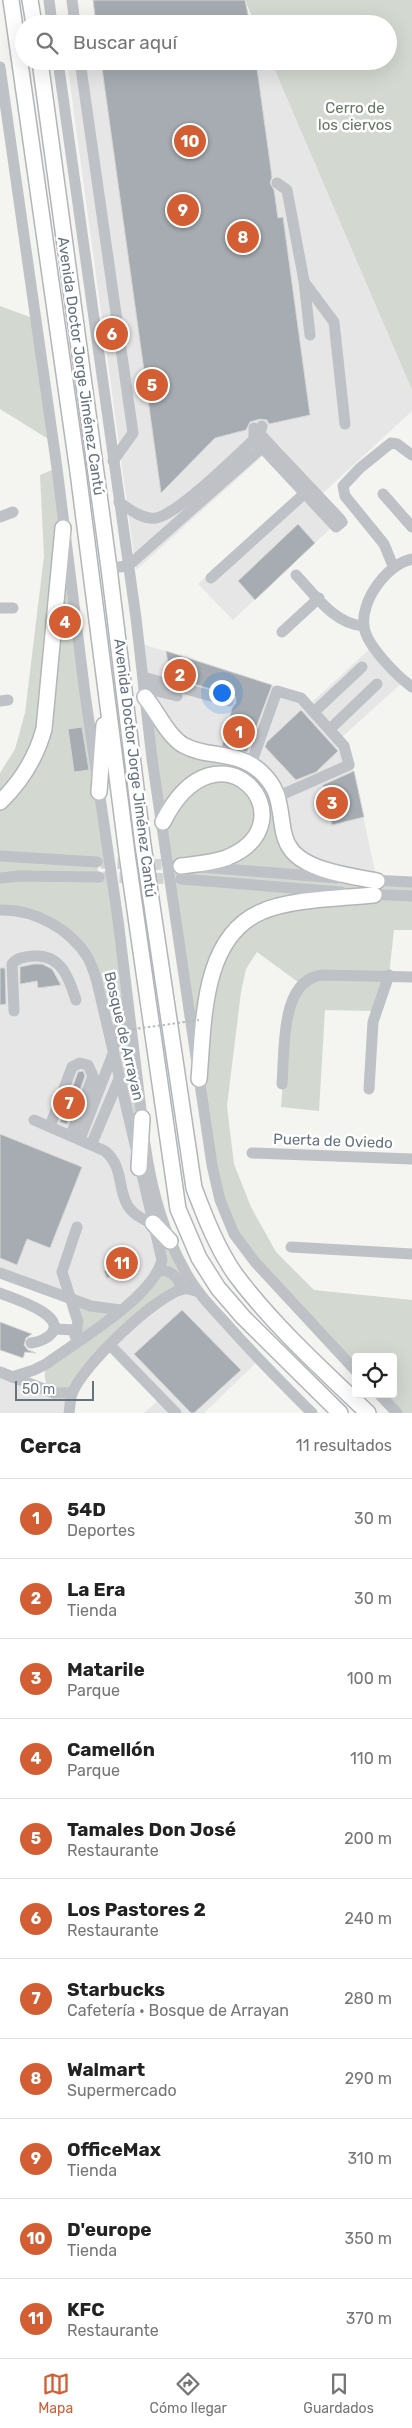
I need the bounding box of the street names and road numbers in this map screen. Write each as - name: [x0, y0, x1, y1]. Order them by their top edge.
- street label: Avenida Doctor Jorge Jiménez Cantú: [54, 236, 108, 496]
- street label: Avenida Doctor Jorge Jiménez Cantú: [110, 637, 160, 899]
- street label: Bosque de Arrayan: [100, 970, 148, 1102]
- street label: Puerta de Oviedo: [273, 1130, 393, 1152]

